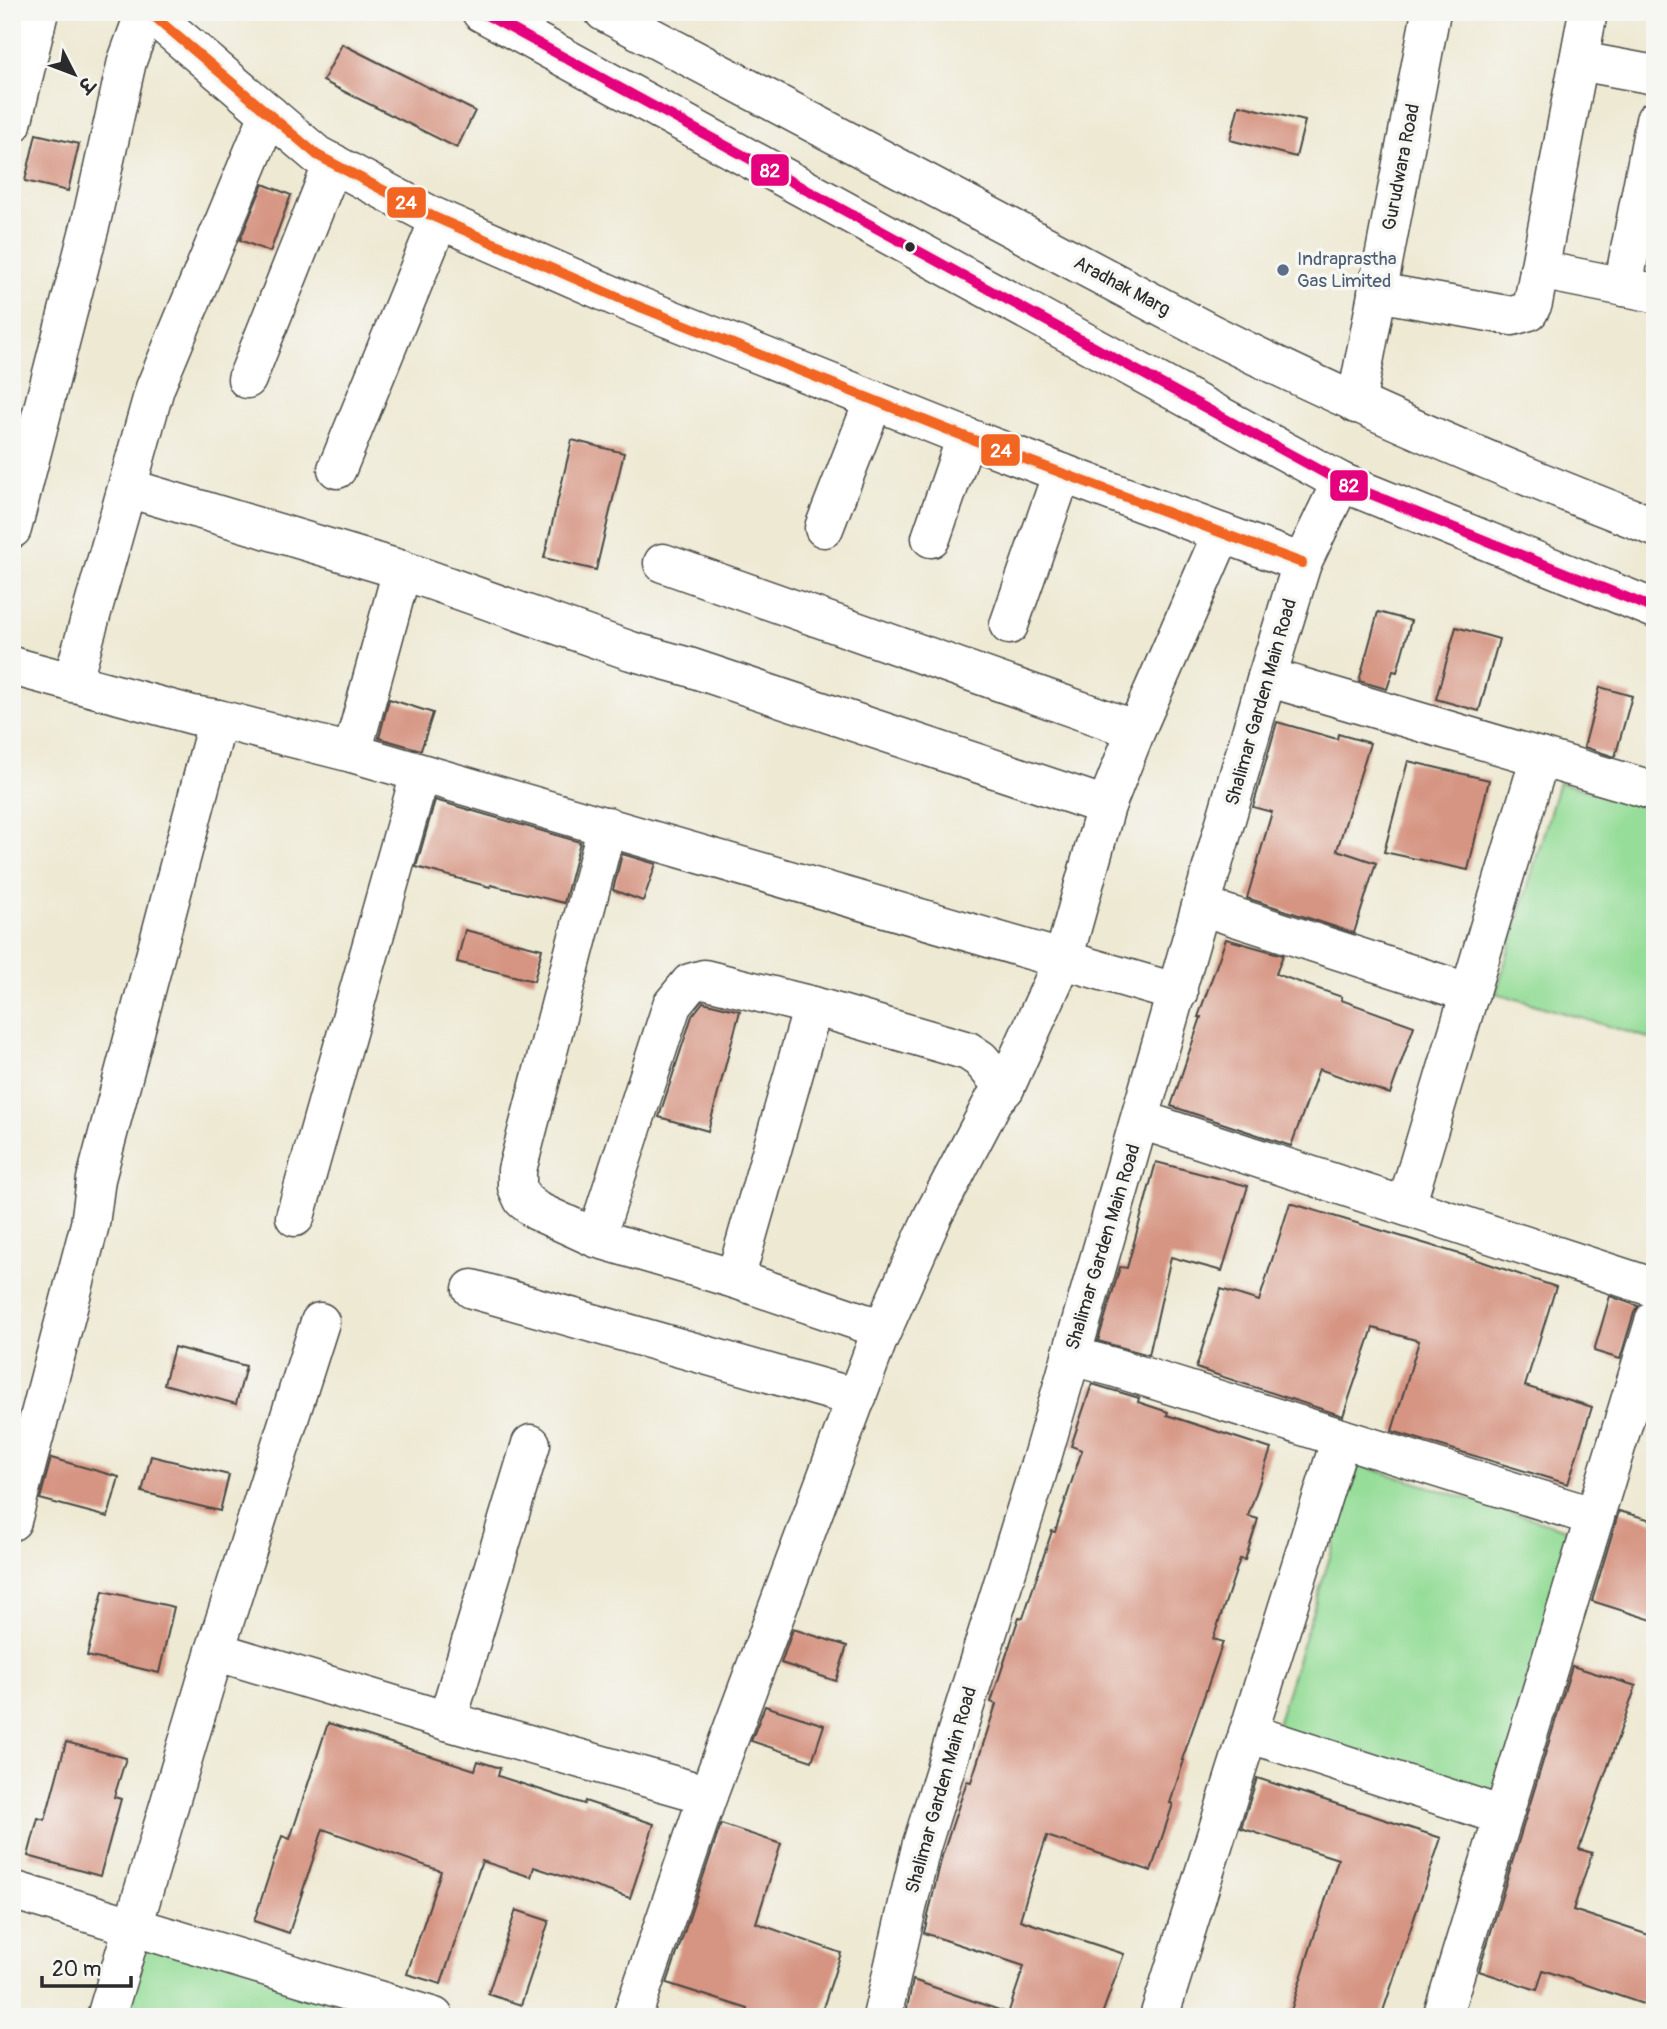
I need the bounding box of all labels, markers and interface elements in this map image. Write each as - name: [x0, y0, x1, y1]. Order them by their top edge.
- north arrow: [38, 38, 108, 108]
- text: उ: [71, 70, 100, 99]
- street label: Gurudwara Road: [1377, 102, 1425, 232]
- line badge: 82: [750, 153, 790, 187]
- text: 82: [760, 159, 780, 183]
- line badge: 24: [386, 186, 427, 219]
- text: 24: [395, 191, 417, 215]
- unlabelled marker: [903, 240, 917, 254]
- place label: Indraprastha Gas Limited: [1297, 247, 1397, 293]
- street label: Aradhak Marg: [1070, 251, 1174, 321]
- marker: Indraprastha Gas Limited: [1275, 262, 1291, 278]
- line badge: 24: [980, 433, 1021, 467]
- text: 24: [990, 439, 1012, 463]
- line badge: 82: [1329, 469, 1369, 502]
- text: 82: [1339, 474, 1359, 498]
- street label: Shalimar Garden Main Road: [1220, 596, 1302, 808]
- street label: Shalimar Garden Main Road: [1060, 1141, 1146, 1353]
- street label: Shalimar Garden Main Road: [900, 1684, 982, 1896]
- scale bar: [42, 1945, 131, 1989]
- text: 20 m: [52, 1956, 101, 1983]

